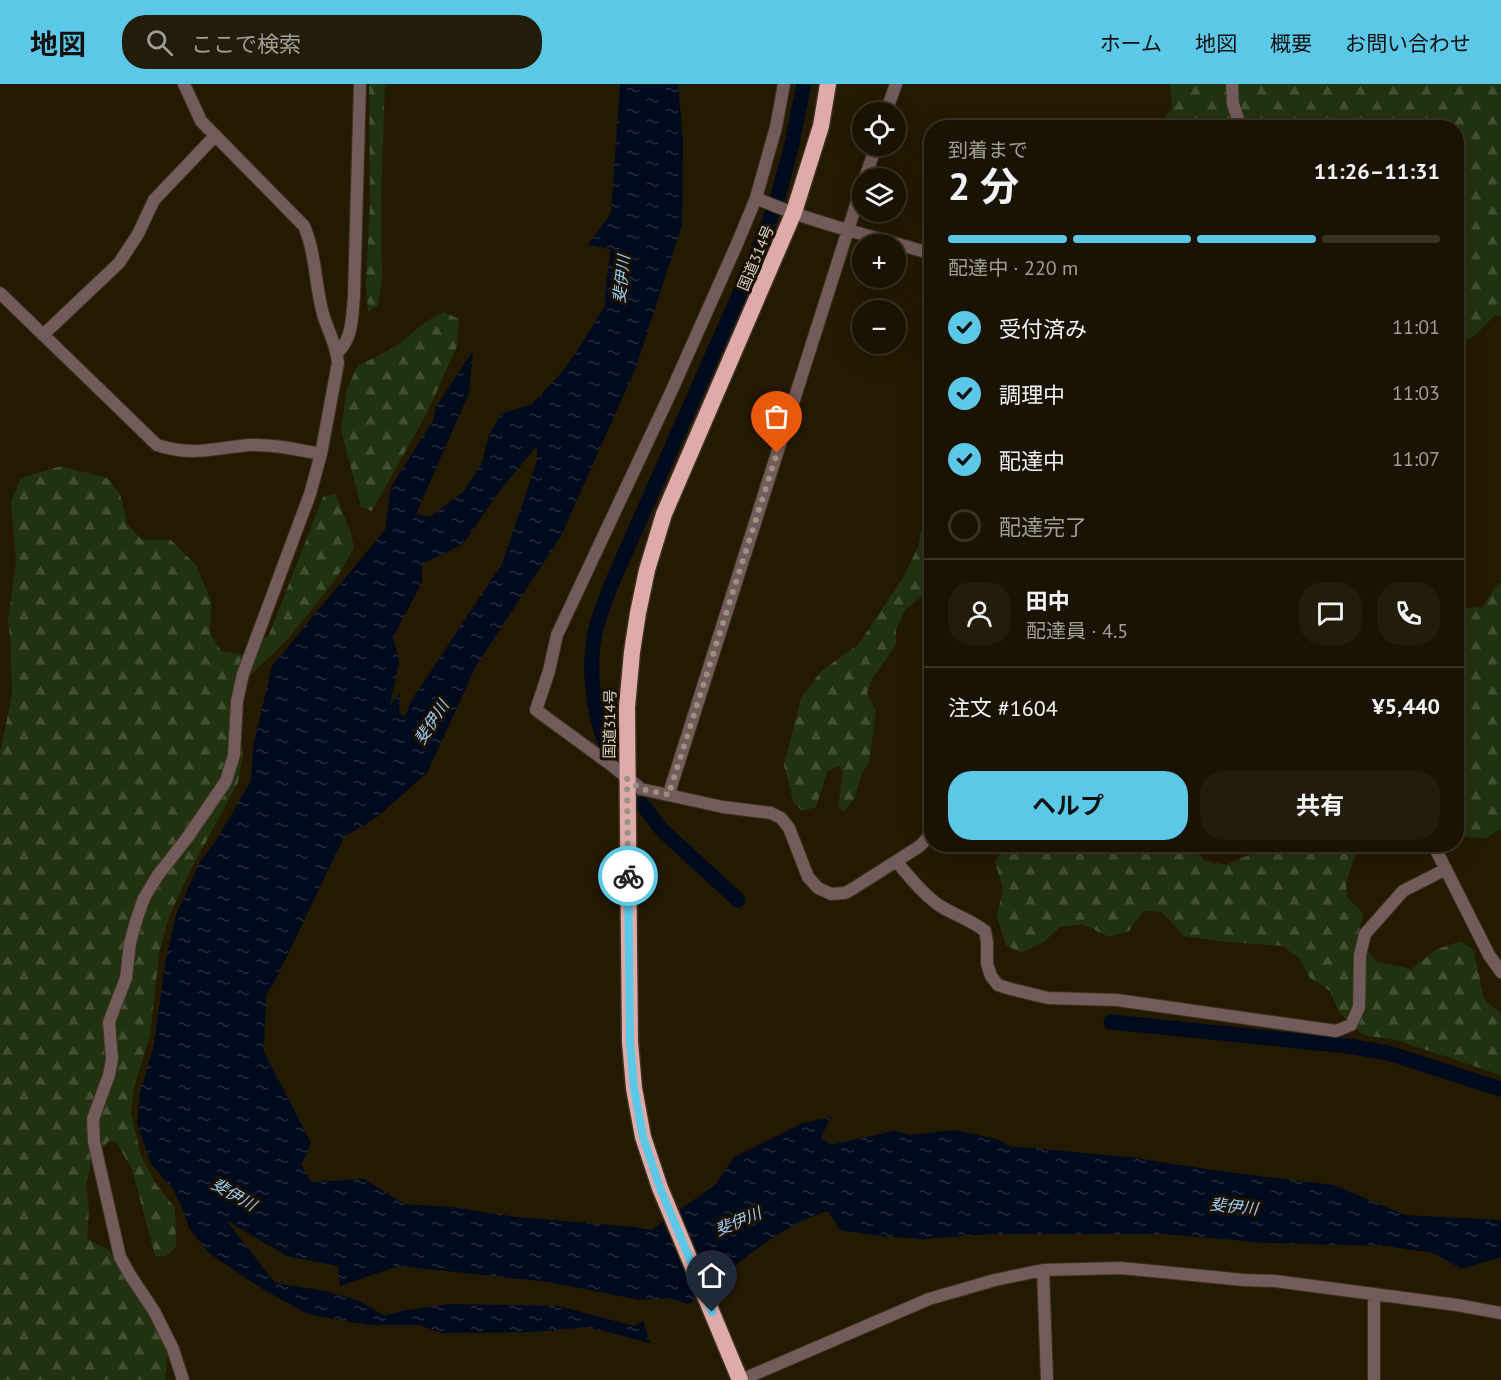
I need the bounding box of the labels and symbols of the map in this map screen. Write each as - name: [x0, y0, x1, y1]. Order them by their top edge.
- street label: 国道314号: [733, 222, 778, 294]
- water label: 斐伊川: [609, 252, 634, 304]
- pin: [751, 391, 802, 453]
- street label: 国道314号: [599, 689, 620, 759]
- water label: 斐伊川: [410, 695, 454, 748]
- courier: [598, 846, 658, 906]
- water label: 斐伊川: [208, 1173, 262, 1216]
- water label: 斐伊川: [1209, 1194, 1261, 1219]
- water label: 斐伊川: [712, 1202, 766, 1240]
- pin: [686, 1250, 737, 1312]

